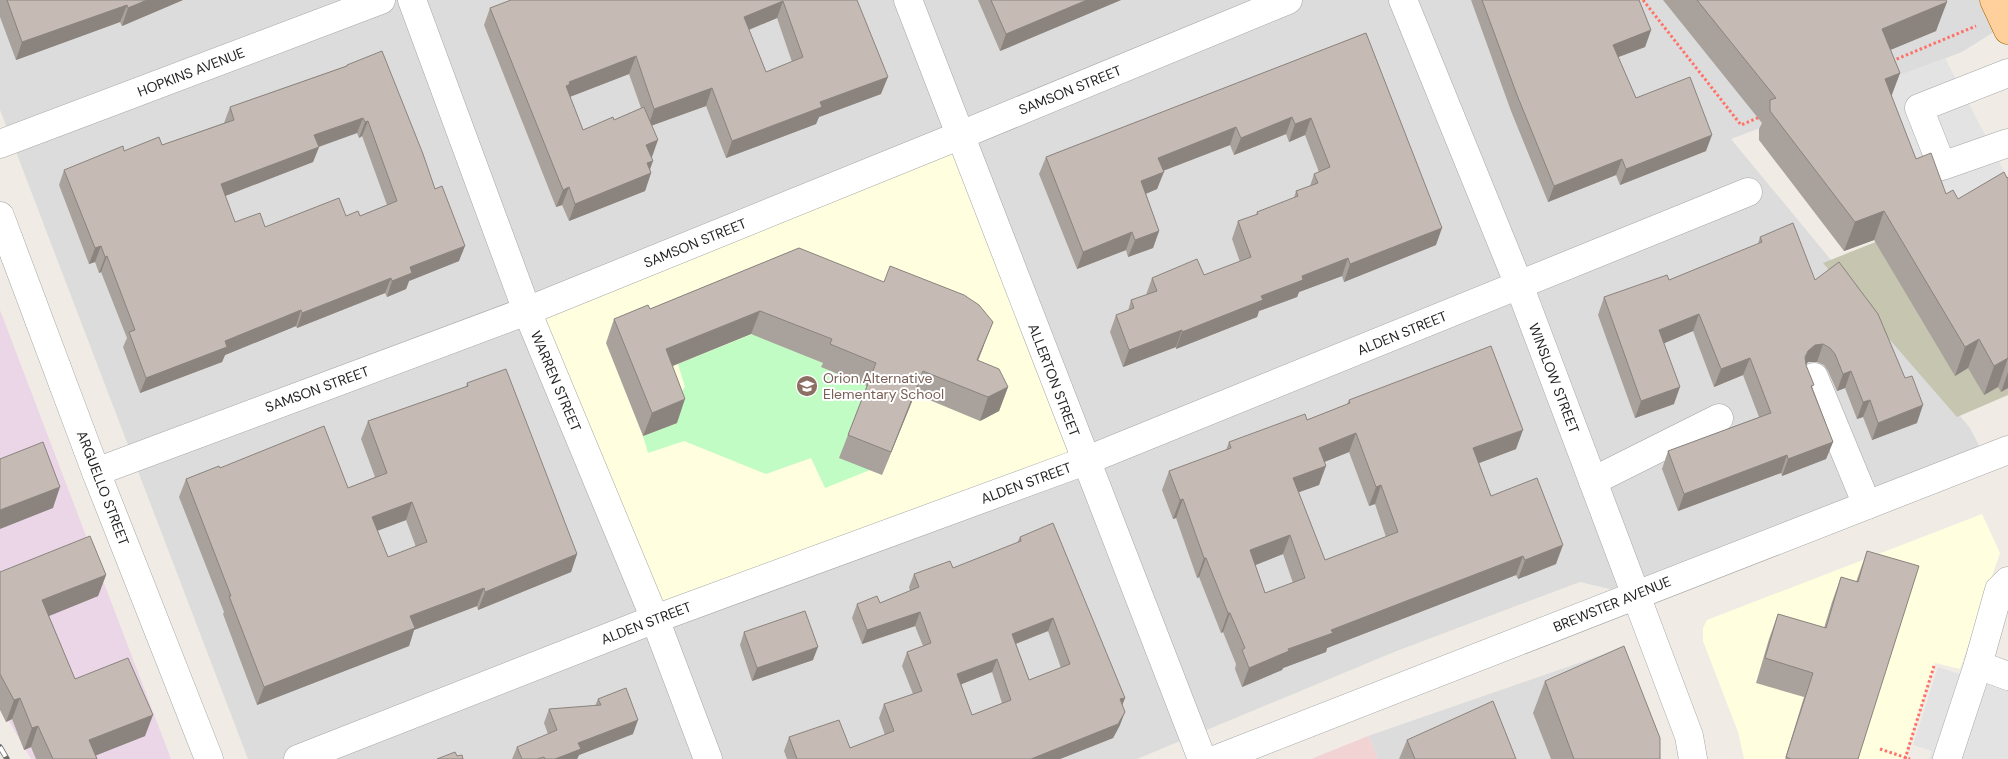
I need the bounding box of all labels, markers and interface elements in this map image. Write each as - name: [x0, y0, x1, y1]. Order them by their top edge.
- street label: HOPKINS AVENUE: [135, 43, 247, 101]
- street label: SAMSON STREET: [1016, 61, 1124, 119]
- street label: SAMSON STREET: [641, 214, 749, 272]
- street label: ALDEN STREET: [1354, 307, 1450, 359]
- street label: WINSLOW STREET: [1525, 320, 1583, 436]
- street label: ALLERTON STREET: [1024, 321, 1084, 439]
- street label: WARREN STREET: [527, 328, 585, 434]
- street label: SAMSON STREET: [263, 362, 372, 416]
- place label: Orion Alternative Elementary School: [823, 369, 944, 403]
- school or university icon: Orion Alternative Elementary School: [795, 374, 819, 398]
- street label: ARGUELLO STREET: [73, 428, 133, 548]
- street label: ALDEN STREET: [978, 458, 1074, 508]
- street label: BREWSTER AVENUE: [1550, 572, 1674, 636]
- street label: ALDEN STREET: [598, 597, 694, 648]

